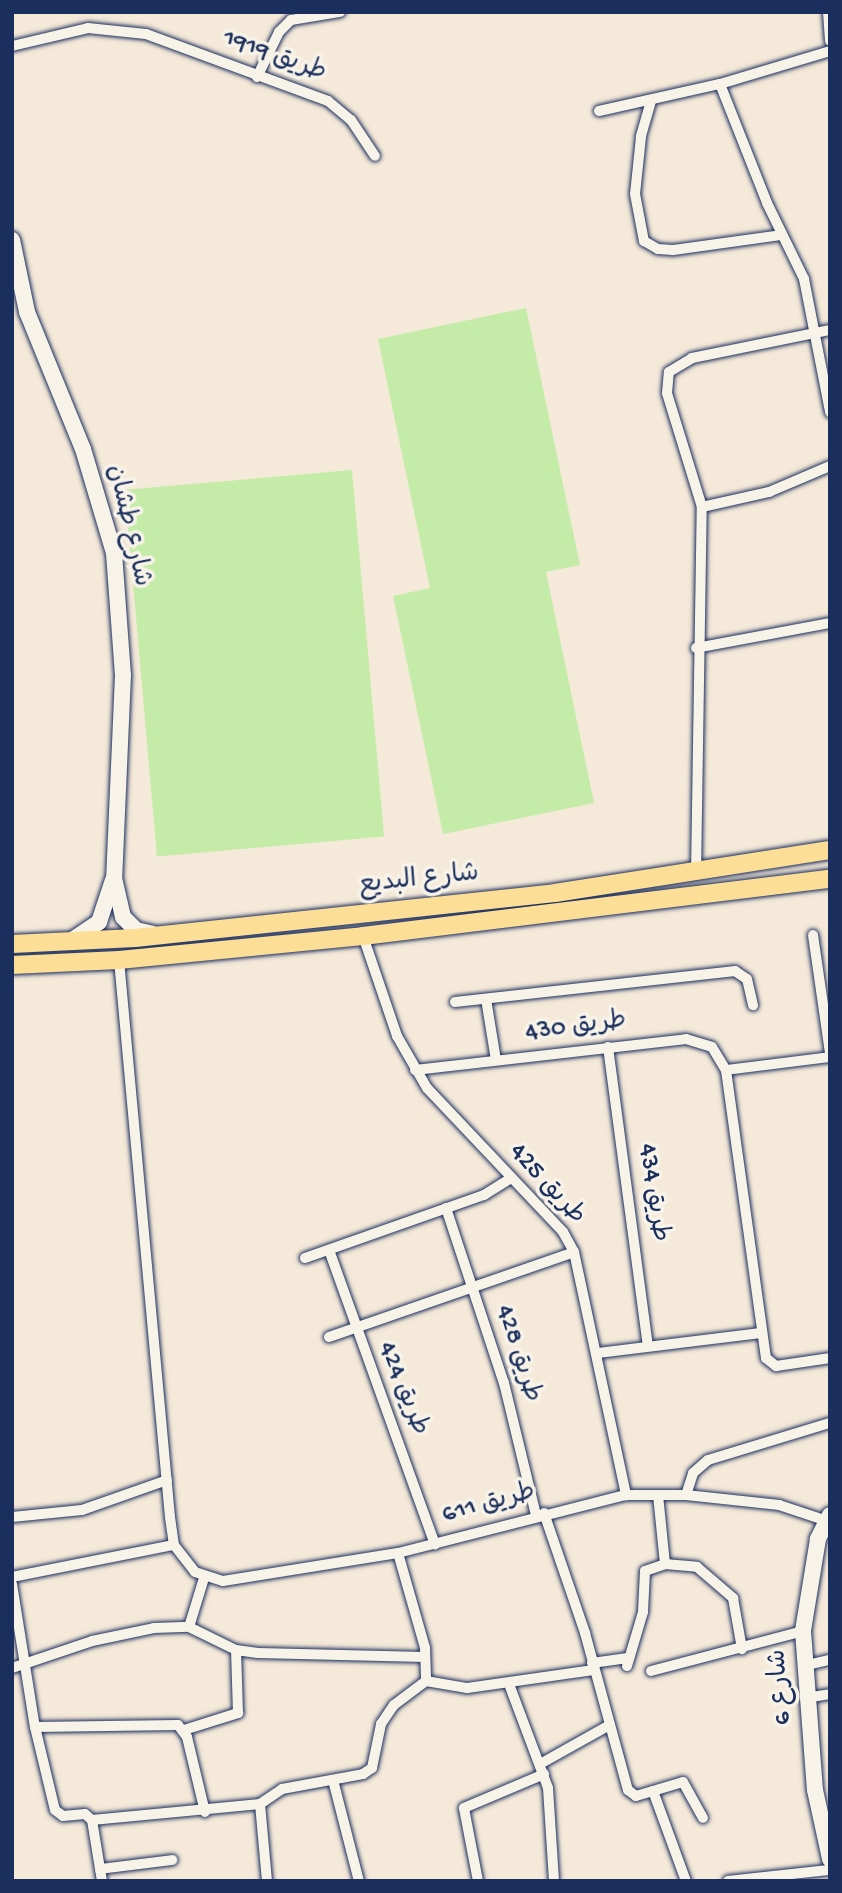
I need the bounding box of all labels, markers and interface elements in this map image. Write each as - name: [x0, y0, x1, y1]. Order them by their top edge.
- street label: طريق 1919: [218, 24, 330, 90]
- street label: شارع طشان: [98, 462, 156, 590]
- street label: شارع البديع: [358, 859, 480, 903]
- street label: طريق 430: [524, 1006, 628, 1050]
- street label: طريق 425: [501, 1138, 591, 1232]
- street label: طريق 434: [630, 1142, 674, 1244]
- street label: طريق 428: [487, 1302, 547, 1406]
- street label: طريق 424: [370, 1338, 434, 1440]
- street label: طريق 611: [439, 1478, 539, 1532]
- street label: شارع 6: [764, 1648, 800, 1726]

